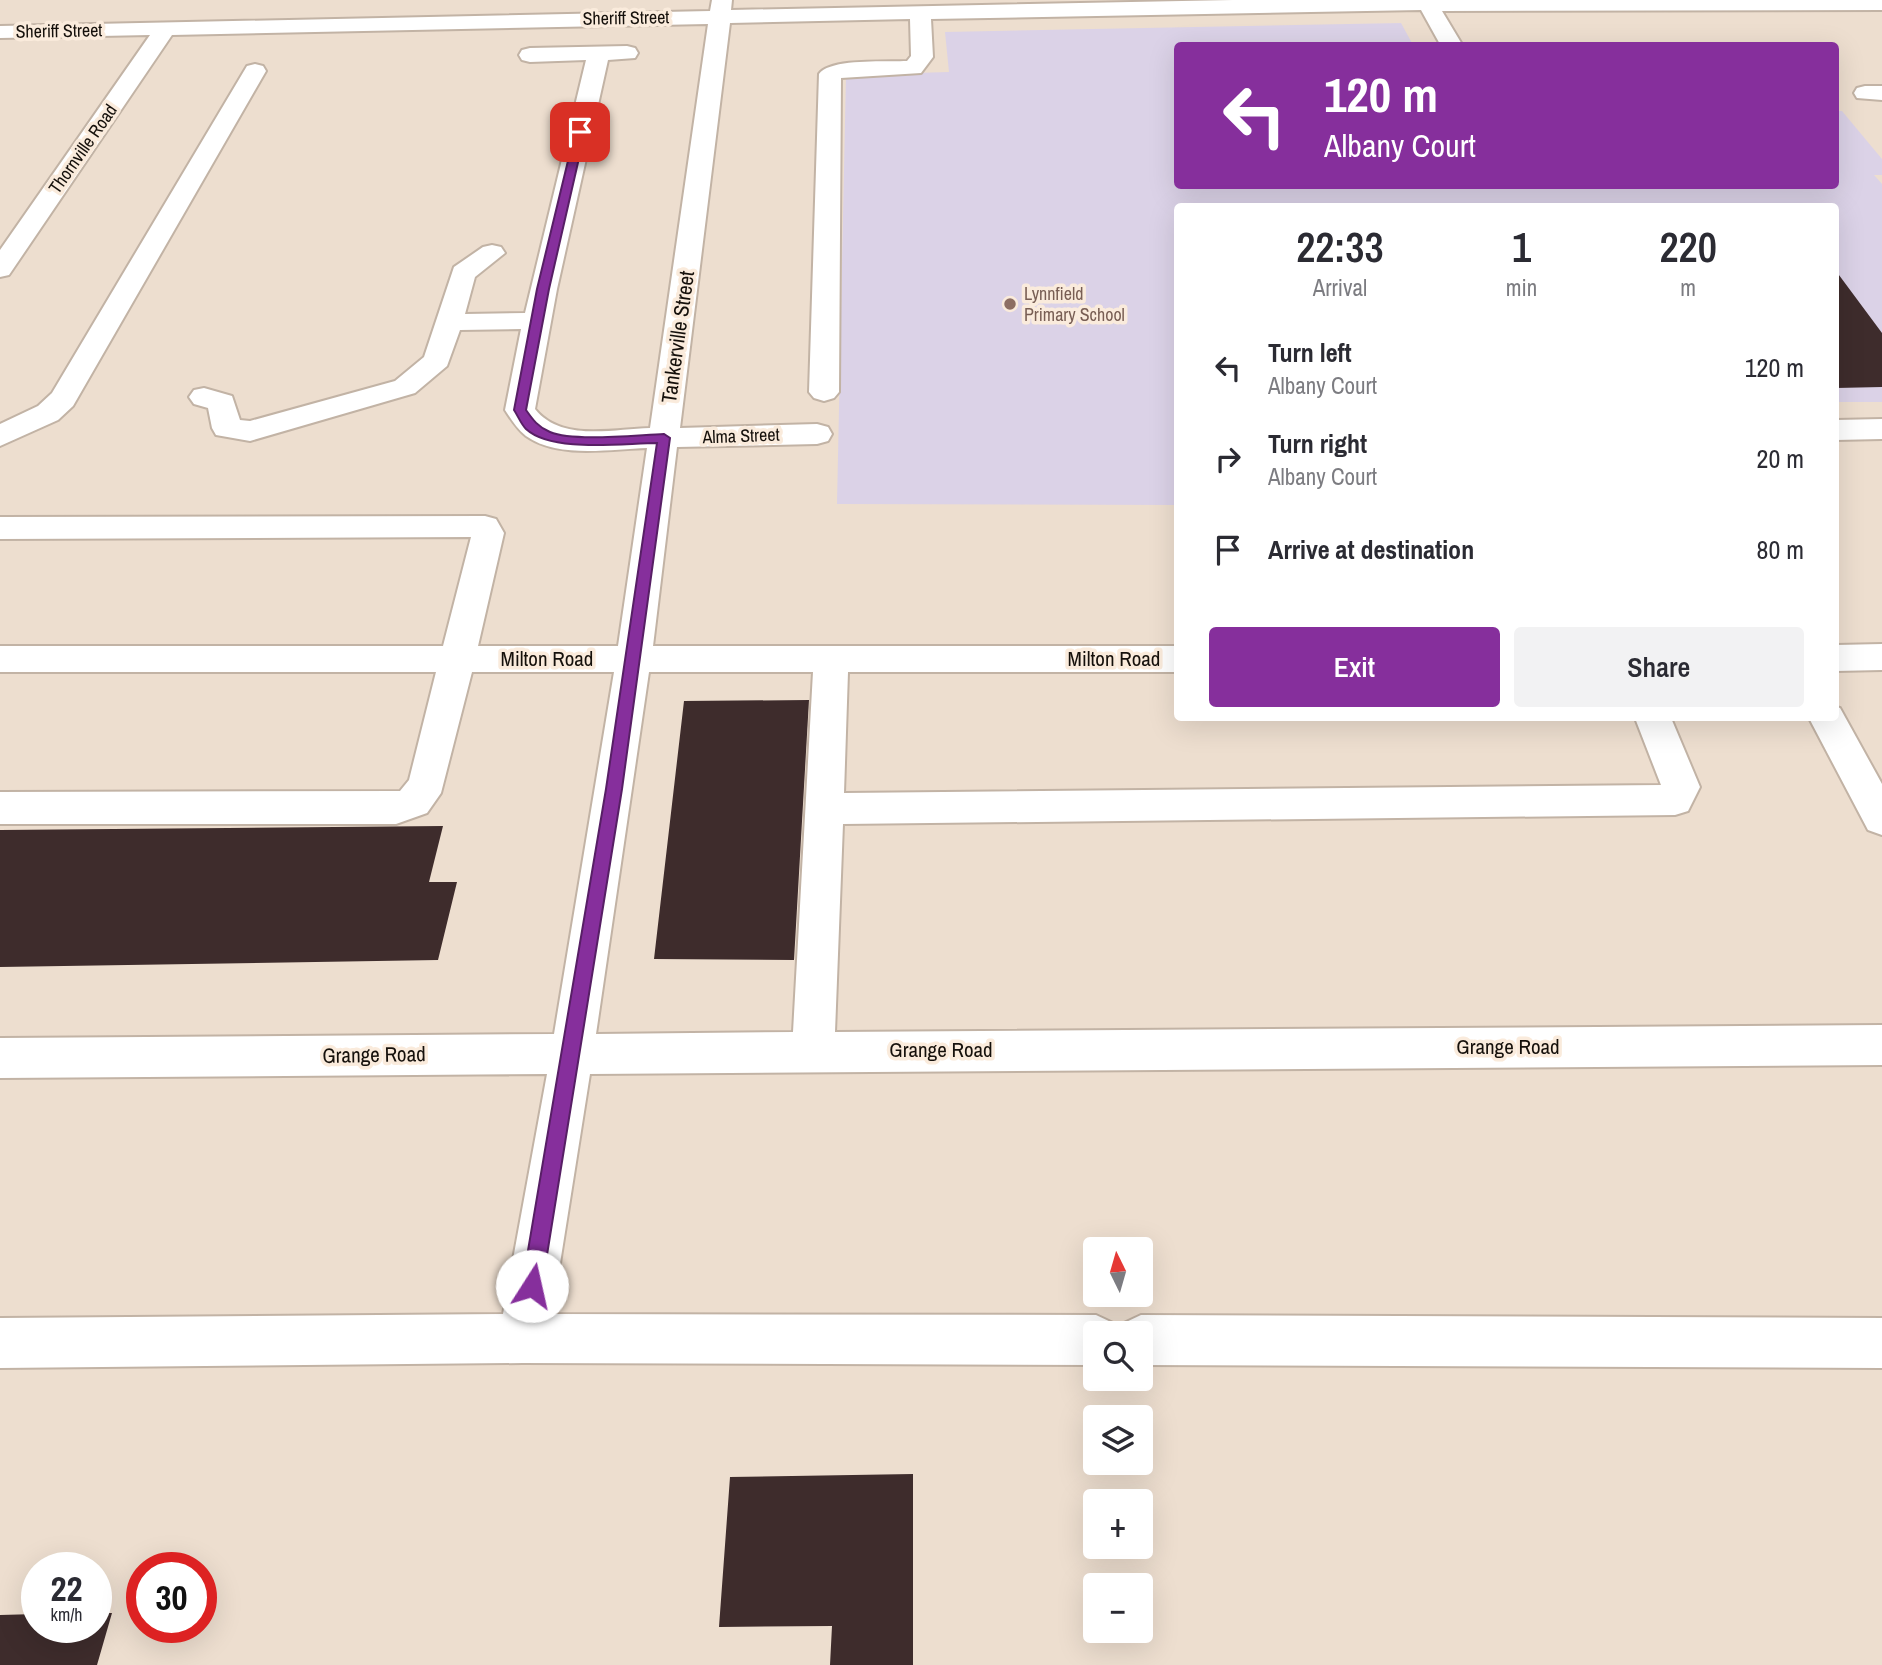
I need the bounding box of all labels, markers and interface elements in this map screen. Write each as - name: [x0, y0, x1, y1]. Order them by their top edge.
- street label: Sheriff Street: [582, 4, 670, 31]
- street label: Sheriff Street: [15, 17, 103, 44]
- text: 120 m: [1324, 61, 1438, 127]
- icon: left: [1209, 70, 1300, 161]
- street label: Thornville Road: [42, 99, 123, 199]
- pin: [550, 102, 610, 162]
- icon: arrive: [561, 113, 599, 151]
- text: Albany Court: [1324, 124, 1476, 167]
- text: 22:33: [1296, 219, 1384, 275]
- text: 1: [1512, 219, 1531, 275]
- text: 220: [1659, 219, 1717, 275]
- street label: Tankerville Street: [654, 269, 701, 405]
- text: Arrival: [1313, 272, 1367, 303]
- text: min: [1506, 272, 1537, 303]
- text: m: [1680, 272, 1696, 303]
- place label: Lynnfield Primary School: [1024, 281, 1125, 327]
- marker: Lynnfield Primary School: [1002, 296, 1018, 312]
- text: Turn left: [1268, 335, 1352, 370]
- icon: left: [1209, 349, 1247, 387]
- text: 120 m: [1745, 350, 1804, 385]
- text: Albany Court: [1268, 370, 1377, 401]
- street label: Alma Street: [701, 422, 780, 449]
- text: Turn right: [1268, 426, 1367, 461]
- icon: right: [1209, 440, 1247, 478]
- text: 20 m: [1757, 441, 1804, 476]
- text: Albany Court: [1268, 461, 1377, 492]
- icon: arrive: [1209, 531, 1247, 569]
- text: Arrive at destination: [1268, 532, 1474, 567]
- text: 80 m: [1757, 532, 1804, 567]
- button: Exit: [1209, 627, 1500, 707]
- button: Share: [1514, 627, 1804, 707]
- street label: Milton Road: [501, 644, 593, 673]
- street label: Milton Road: [1068, 644, 1160, 673]
- street label: Grange Road: [1456, 1032, 1560, 1061]
- street label: Grange Road: [889, 1035, 993, 1064]
- street label: Grange Road: [322, 1039, 426, 1070]
- north arrow: [1083, 1237, 1153, 1307]
- map controls: [1083, 1237, 1153, 1643]
- position arrow: [495, 1249, 569, 1323]
- button: search: [1083, 1321, 1153, 1391]
- button: layers: [1083, 1405, 1153, 1475]
- button: +: [1083, 1489, 1153, 1559]
- speed limit sign: 30: [126, 1552, 217, 1643]
- text: 22: [51, 1565, 82, 1612]
- button: −: [1083, 1573, 1153, 1643]
- text: km/h: [51, 1602, 83, 1627]

